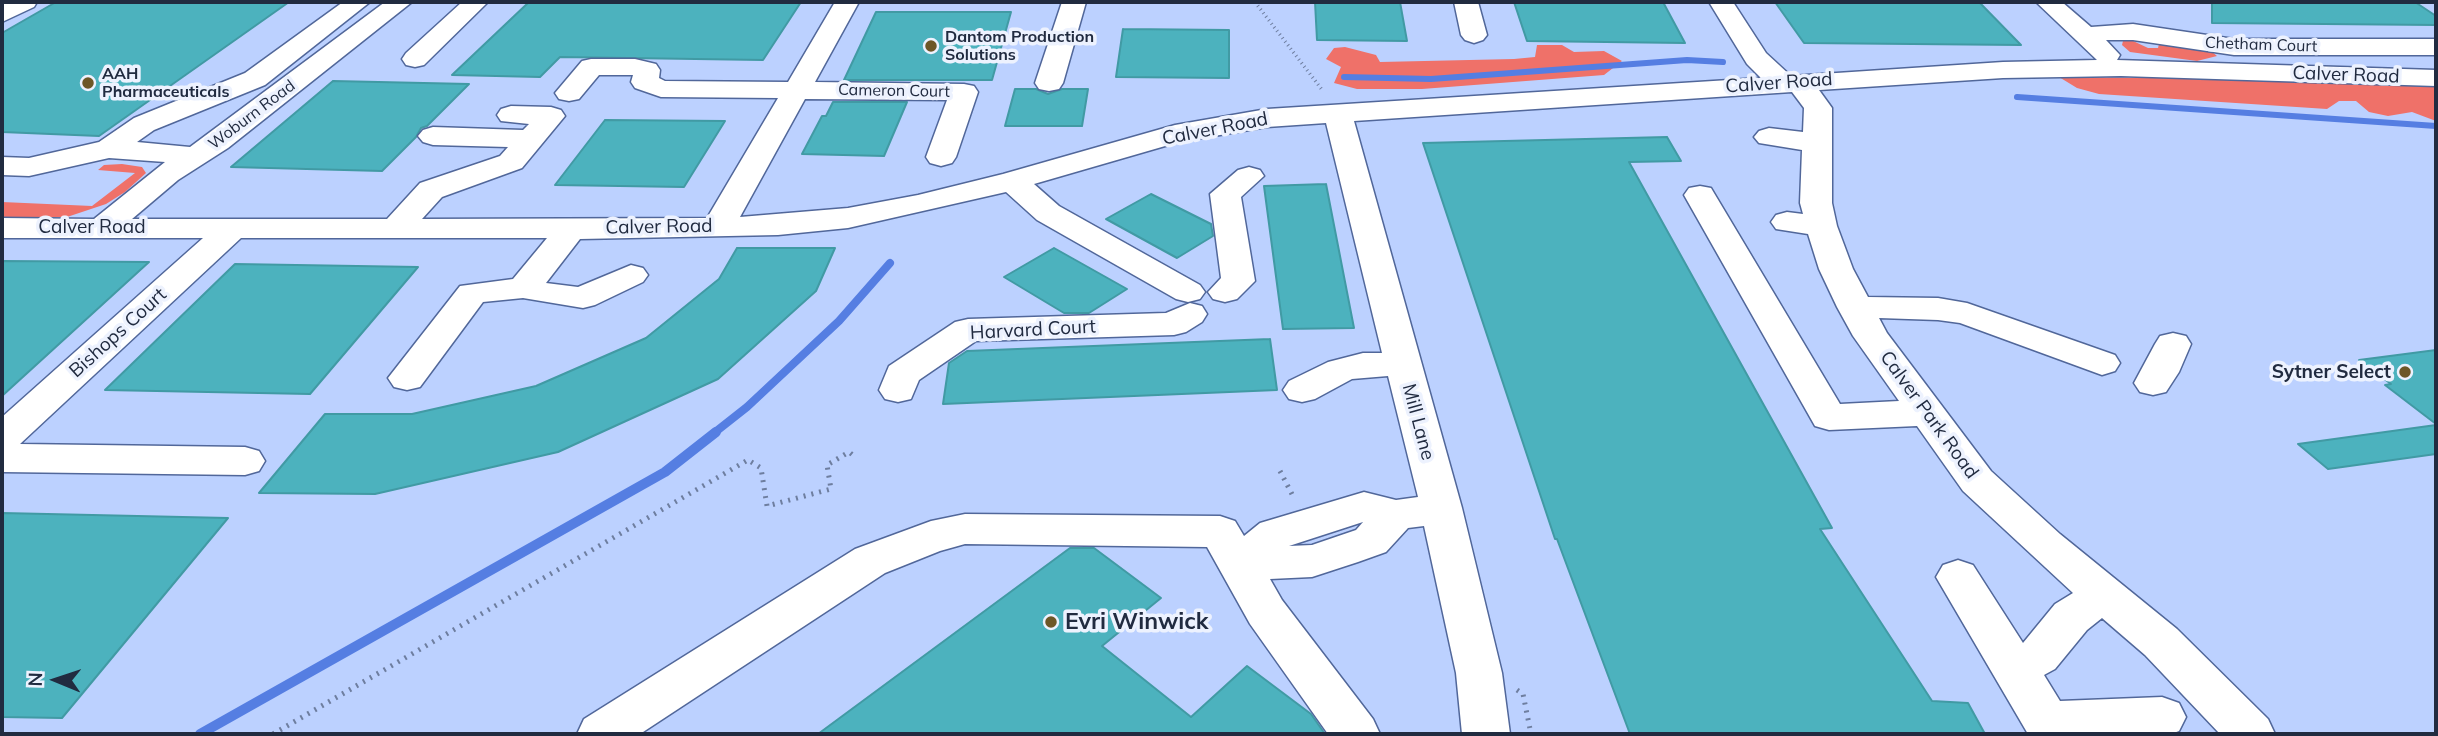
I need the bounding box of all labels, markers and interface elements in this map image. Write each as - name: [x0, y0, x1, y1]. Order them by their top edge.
- place label: Dantom Production Solutions: [945, 27, 1094, 65]
- street label: Chetham Court: [2204, 33, 2318, 57]
- marker: Dantom Production Solutions: [923, 38, 939, 54]
- street label: Calver Road: [2292, 62, 2400, 88]
- place label: AAH Pharmaceuticals: [102, 64, 229, 102]
- street label: Calver Road: [1725, 68, 1833, 98]
- marker: AAH Pharmaceuticals: [80, 75, 96, 91]
- street label: Woburn Road: [205, 76, 299, 154]
- street label: Cameron Court: [838, 80, 950, 102]
- street label: Calver Road: [1160, 108, 1270, 150]
- street label: Calver Road: [605, 215, 713, 239]
- street label: Calver Road: [38, 216, 146, 238]
- street label: Bishops Court: [65, 283, 171, 383]
- street label: Harvard Court: [969, 315, 1097, 345]
- street label: Calver Park Road: [1875, 347, 1983, 483]
- place label: Sytner Select: [2272, 361, 2391, 383]
- marker: Sytner Select: [2397, 364, 2413, 380]
- street label: Mill Lane: [1397, 381, 1439, 463]
- place label: Evri Winwick: [1065, 608, 1208, 636]
- marker: Evri Winwick: [1043, 614, 1059, 630]
- north arrow: [21, 645, 91, 715]
- text: N: [23, 672, 47, 687]

